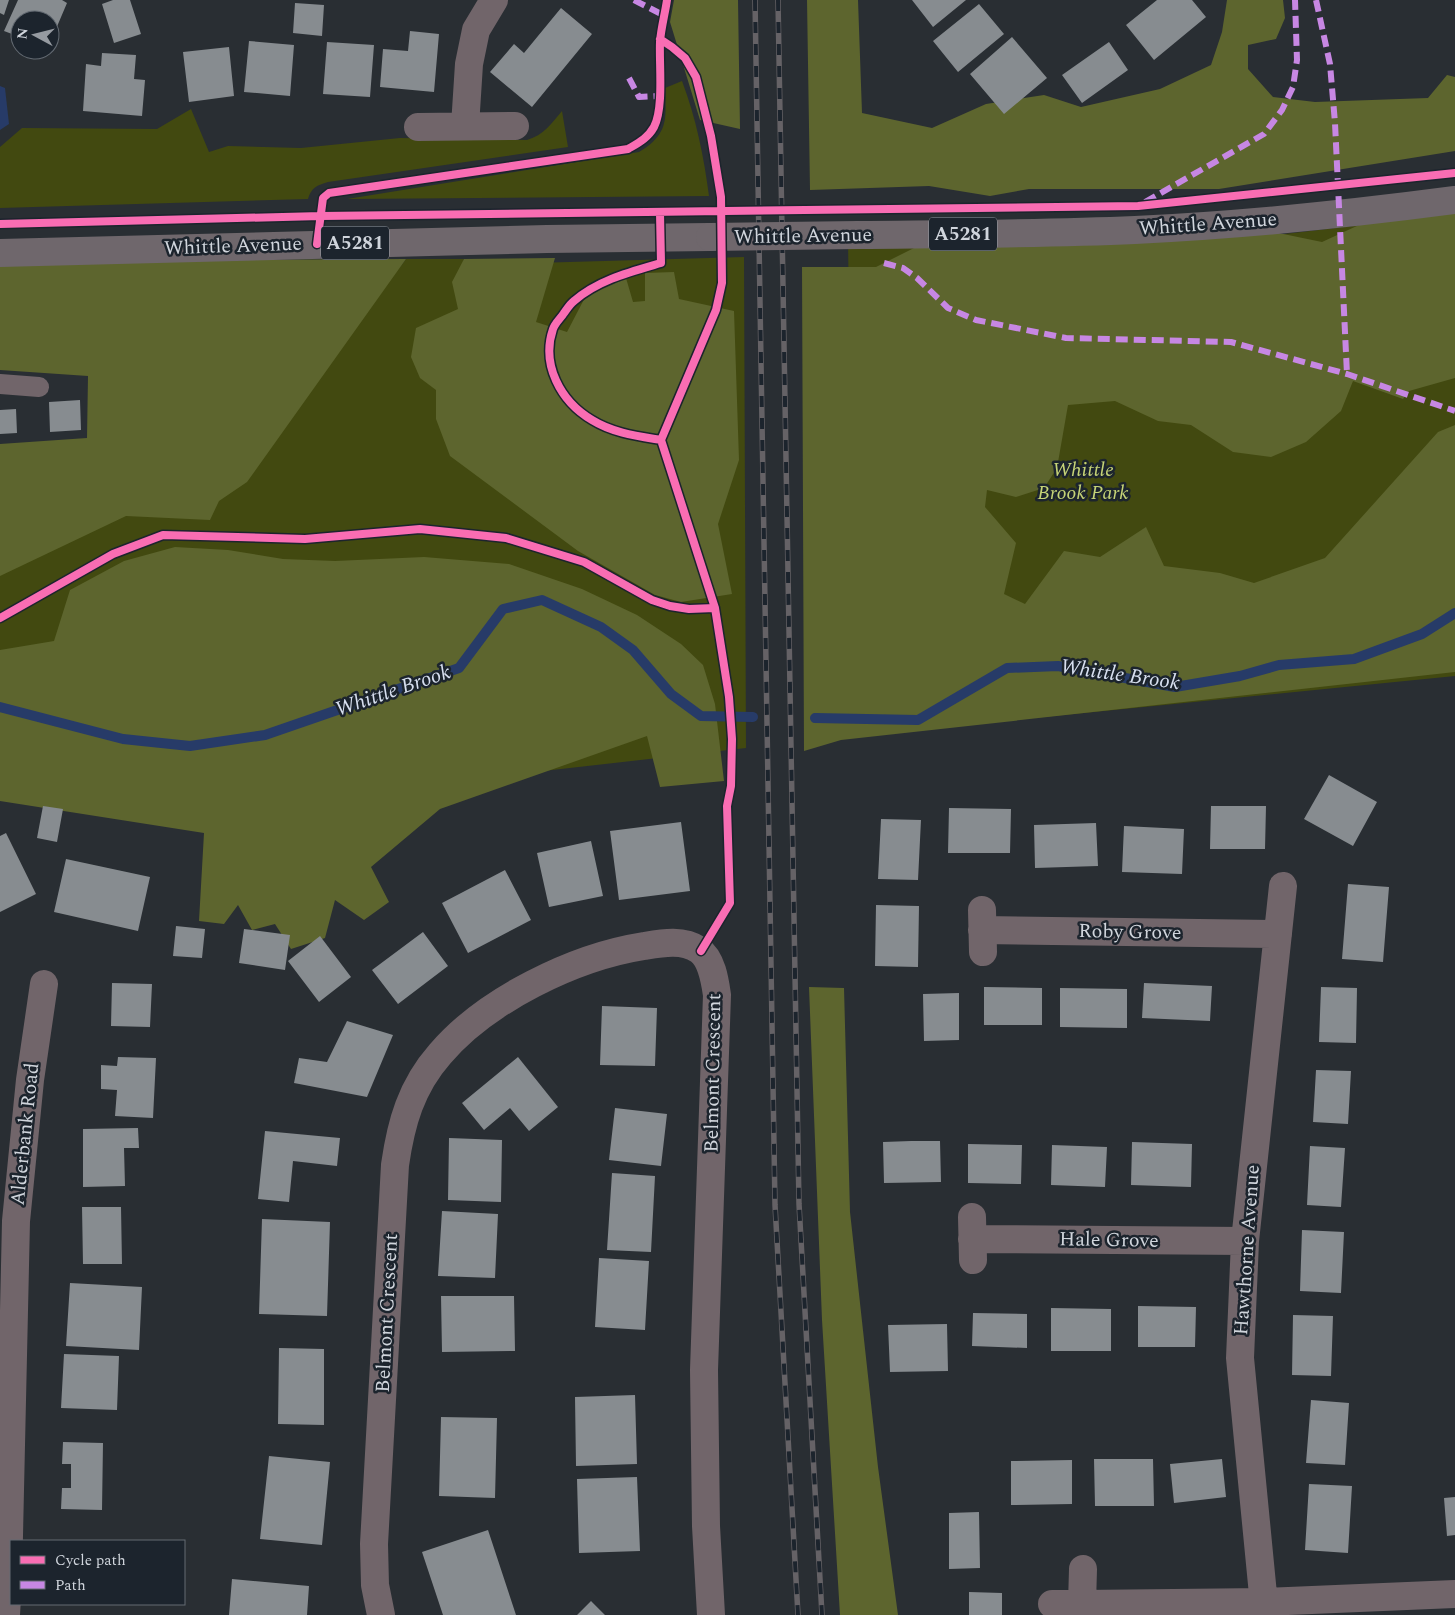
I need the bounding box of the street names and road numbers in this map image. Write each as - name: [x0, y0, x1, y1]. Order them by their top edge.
- street label: Whittle Avenue: [1138, 204, 1278, 244]
- road number: A5281: [929, 218, 997, 250]
- street label: Whittle Avenue: [734, 220, 872, 252]
- road number: A5281: [321, 227, 389, 260]
- street label: Whittle Avenue: [163, 229, 303, 263]
- street label: Roby Grove: [1078, 916, 1182, 948]
- street label: Belmont Crescent: [697, 993, 729, 1153]
- street label: Alderbank Road: [3, 1061, 47, 1207]
- street label: Hawthorne Avenue: [1226, 1164, 1268, 1336]
- street label: Hale Grove: [1059, 1224, 1159, 1256]
- street label: Belmont Crescent: [368, 1233, 406, 1393]

